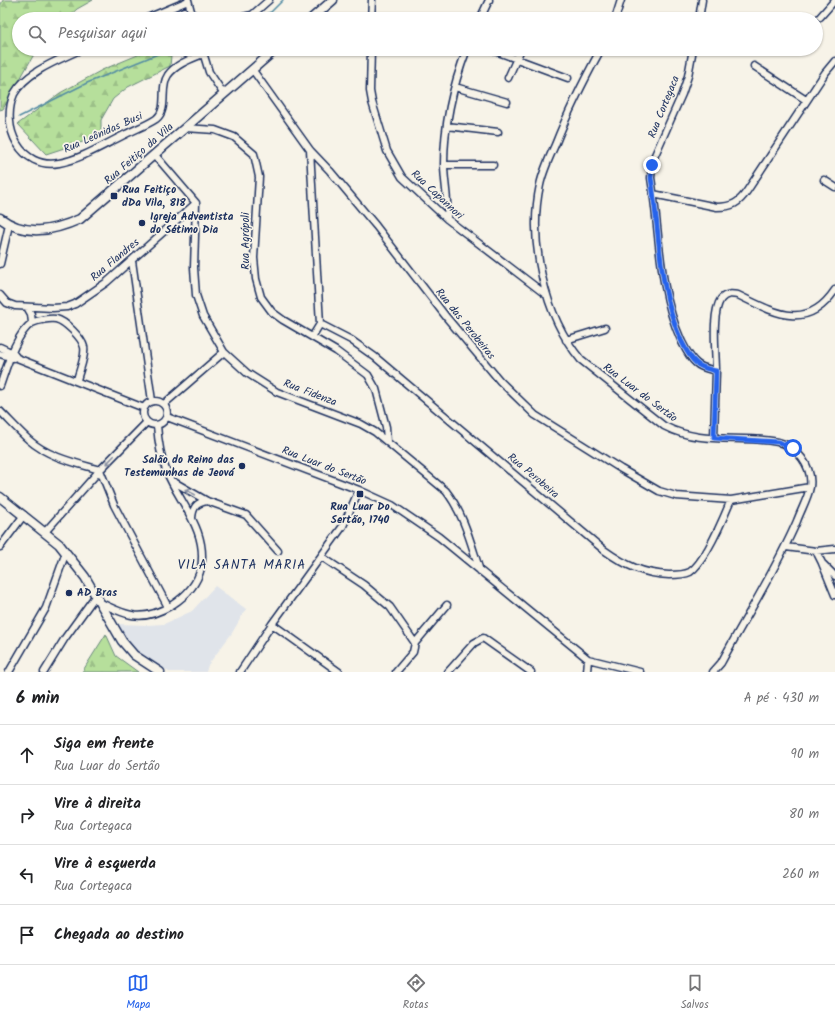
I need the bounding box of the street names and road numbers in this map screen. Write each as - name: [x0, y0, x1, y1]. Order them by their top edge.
- street label: Rua Cortegaca: [643, 73, 685, 141]
- street label: Rua Leônidas Busi: [60, 107, 146, 159]
- street label: Rua Feitiço da Vila: [100, 119, 178, 189]
- street label: Rua Capannori: [407, 166, 468, 224]
- street label: Rua Agrópoli: [237, 212, 255, 270]
- street label: Rua Flandres: [86, 234, 144, 286]
- street label: Rua das Perobeiras: [431, 284, 500, 364]
- street label: Rua Luar do Sertão: [599, 359, 681, 427]
- street label: Rua Fidenza: [281, 375, 339, 411]
- street label: Rua Luar do Sertão: [279, 442, 369, 490]
- street label: Rua Perobeira: [503, 449, 563, 503]

